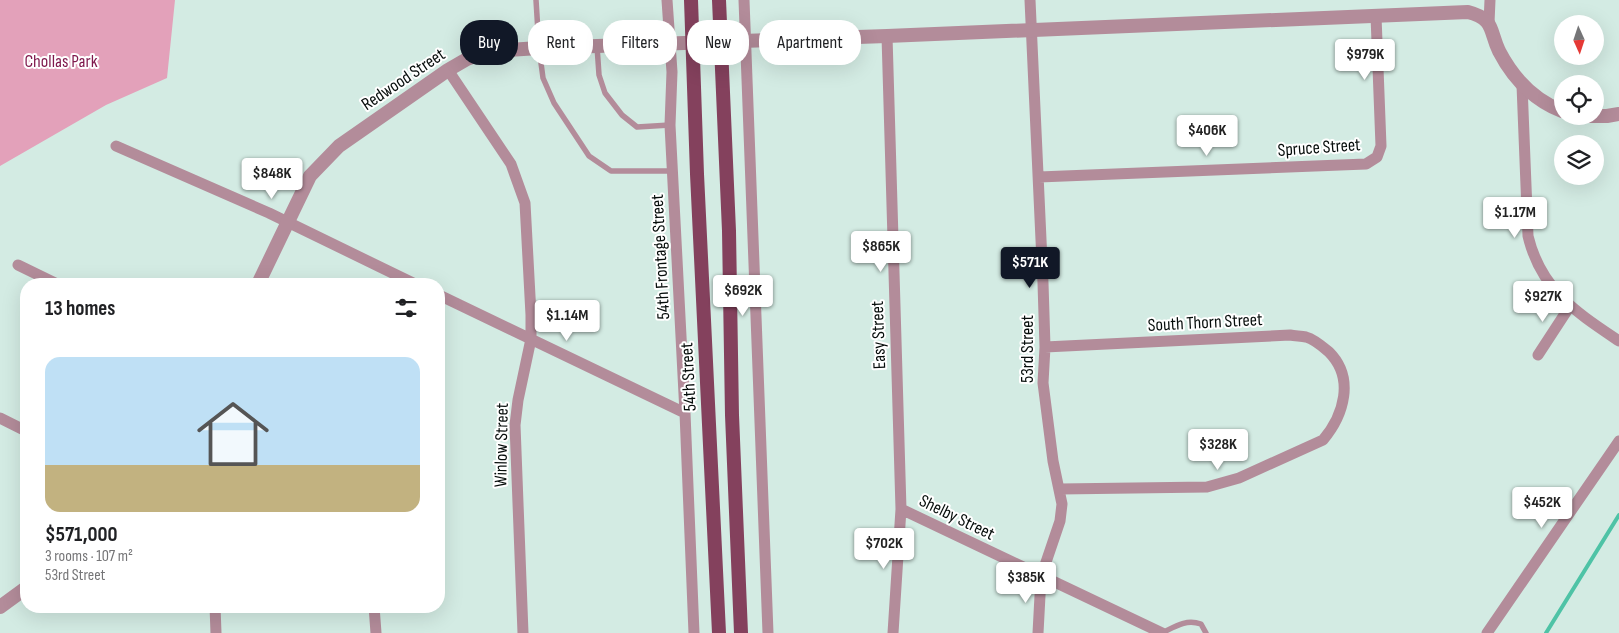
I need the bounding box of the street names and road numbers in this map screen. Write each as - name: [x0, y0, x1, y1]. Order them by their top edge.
- street label: Redwood Street: [358, 44, 449, 115]
- street label: Spruce Street: [1277, 134, 1362, 161]
- street label: 54th Frontage Street: [647, 193, 674, 320]
- street label: Easy Street: [867, 300, 890, 369]
- street label: South Thorn Street: [1147, 309, 1263, 336]
- street label: 53rd Street: [1017, 315, 1038, 383]
- street label: 54th Street: [676, 342, 701, 412]
- street label: Winlow Street: [490, 402, 513, 487]
- street label: Shelby Street: [916, 490, 998, 545]

